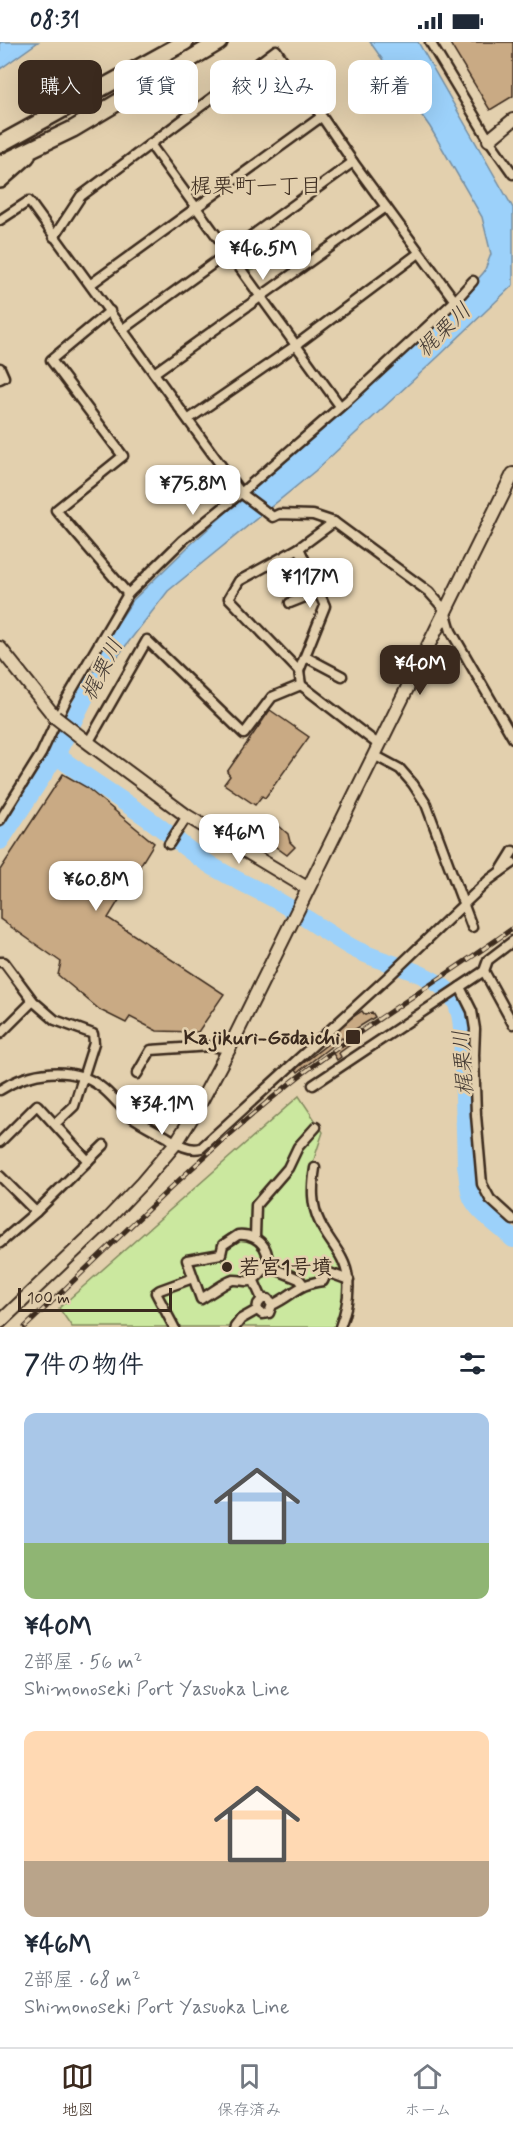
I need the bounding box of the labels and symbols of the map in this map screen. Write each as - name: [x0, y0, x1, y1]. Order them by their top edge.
- district label: 梶栗町一丁目: [190, 173, 322, 201]
- pin: ¥46.5M: [214, 230, 312, 281]
- water label: 梶栗川: [411, 297, 478, 363]
- pin: ¥75.8M: [144, 465, 242, 516]
- pin: ¥117M: [268, 558, 352, 609]
- water label: 梶栗川: [75, 634, 130, 706]
- pin: ¥40M: [384, 645, 456, 696]
- pin: ¥46M: [203, 814, 275, 865]
- pin: ¥60.8M: [47, 861, 145, 912]
- place label: Kajikuri-Gōdaichi: [184, 1024, 340, 1052]
- marker: Kajikuri-Gōdaichi: [344, 1028, 362, 1046]
- water label: 梶栗川: [448, 1029, 480, 1097]
- pin: ¥34.1M: [113, 1085, 211, 1136]
- place label: 若宮1号墳: [239, 1254, 332, 1282]
- marker: 若宮1号墳: [220, 1260, 234, 1274]
- scale bar: [18, 1285, 172, 1312]

